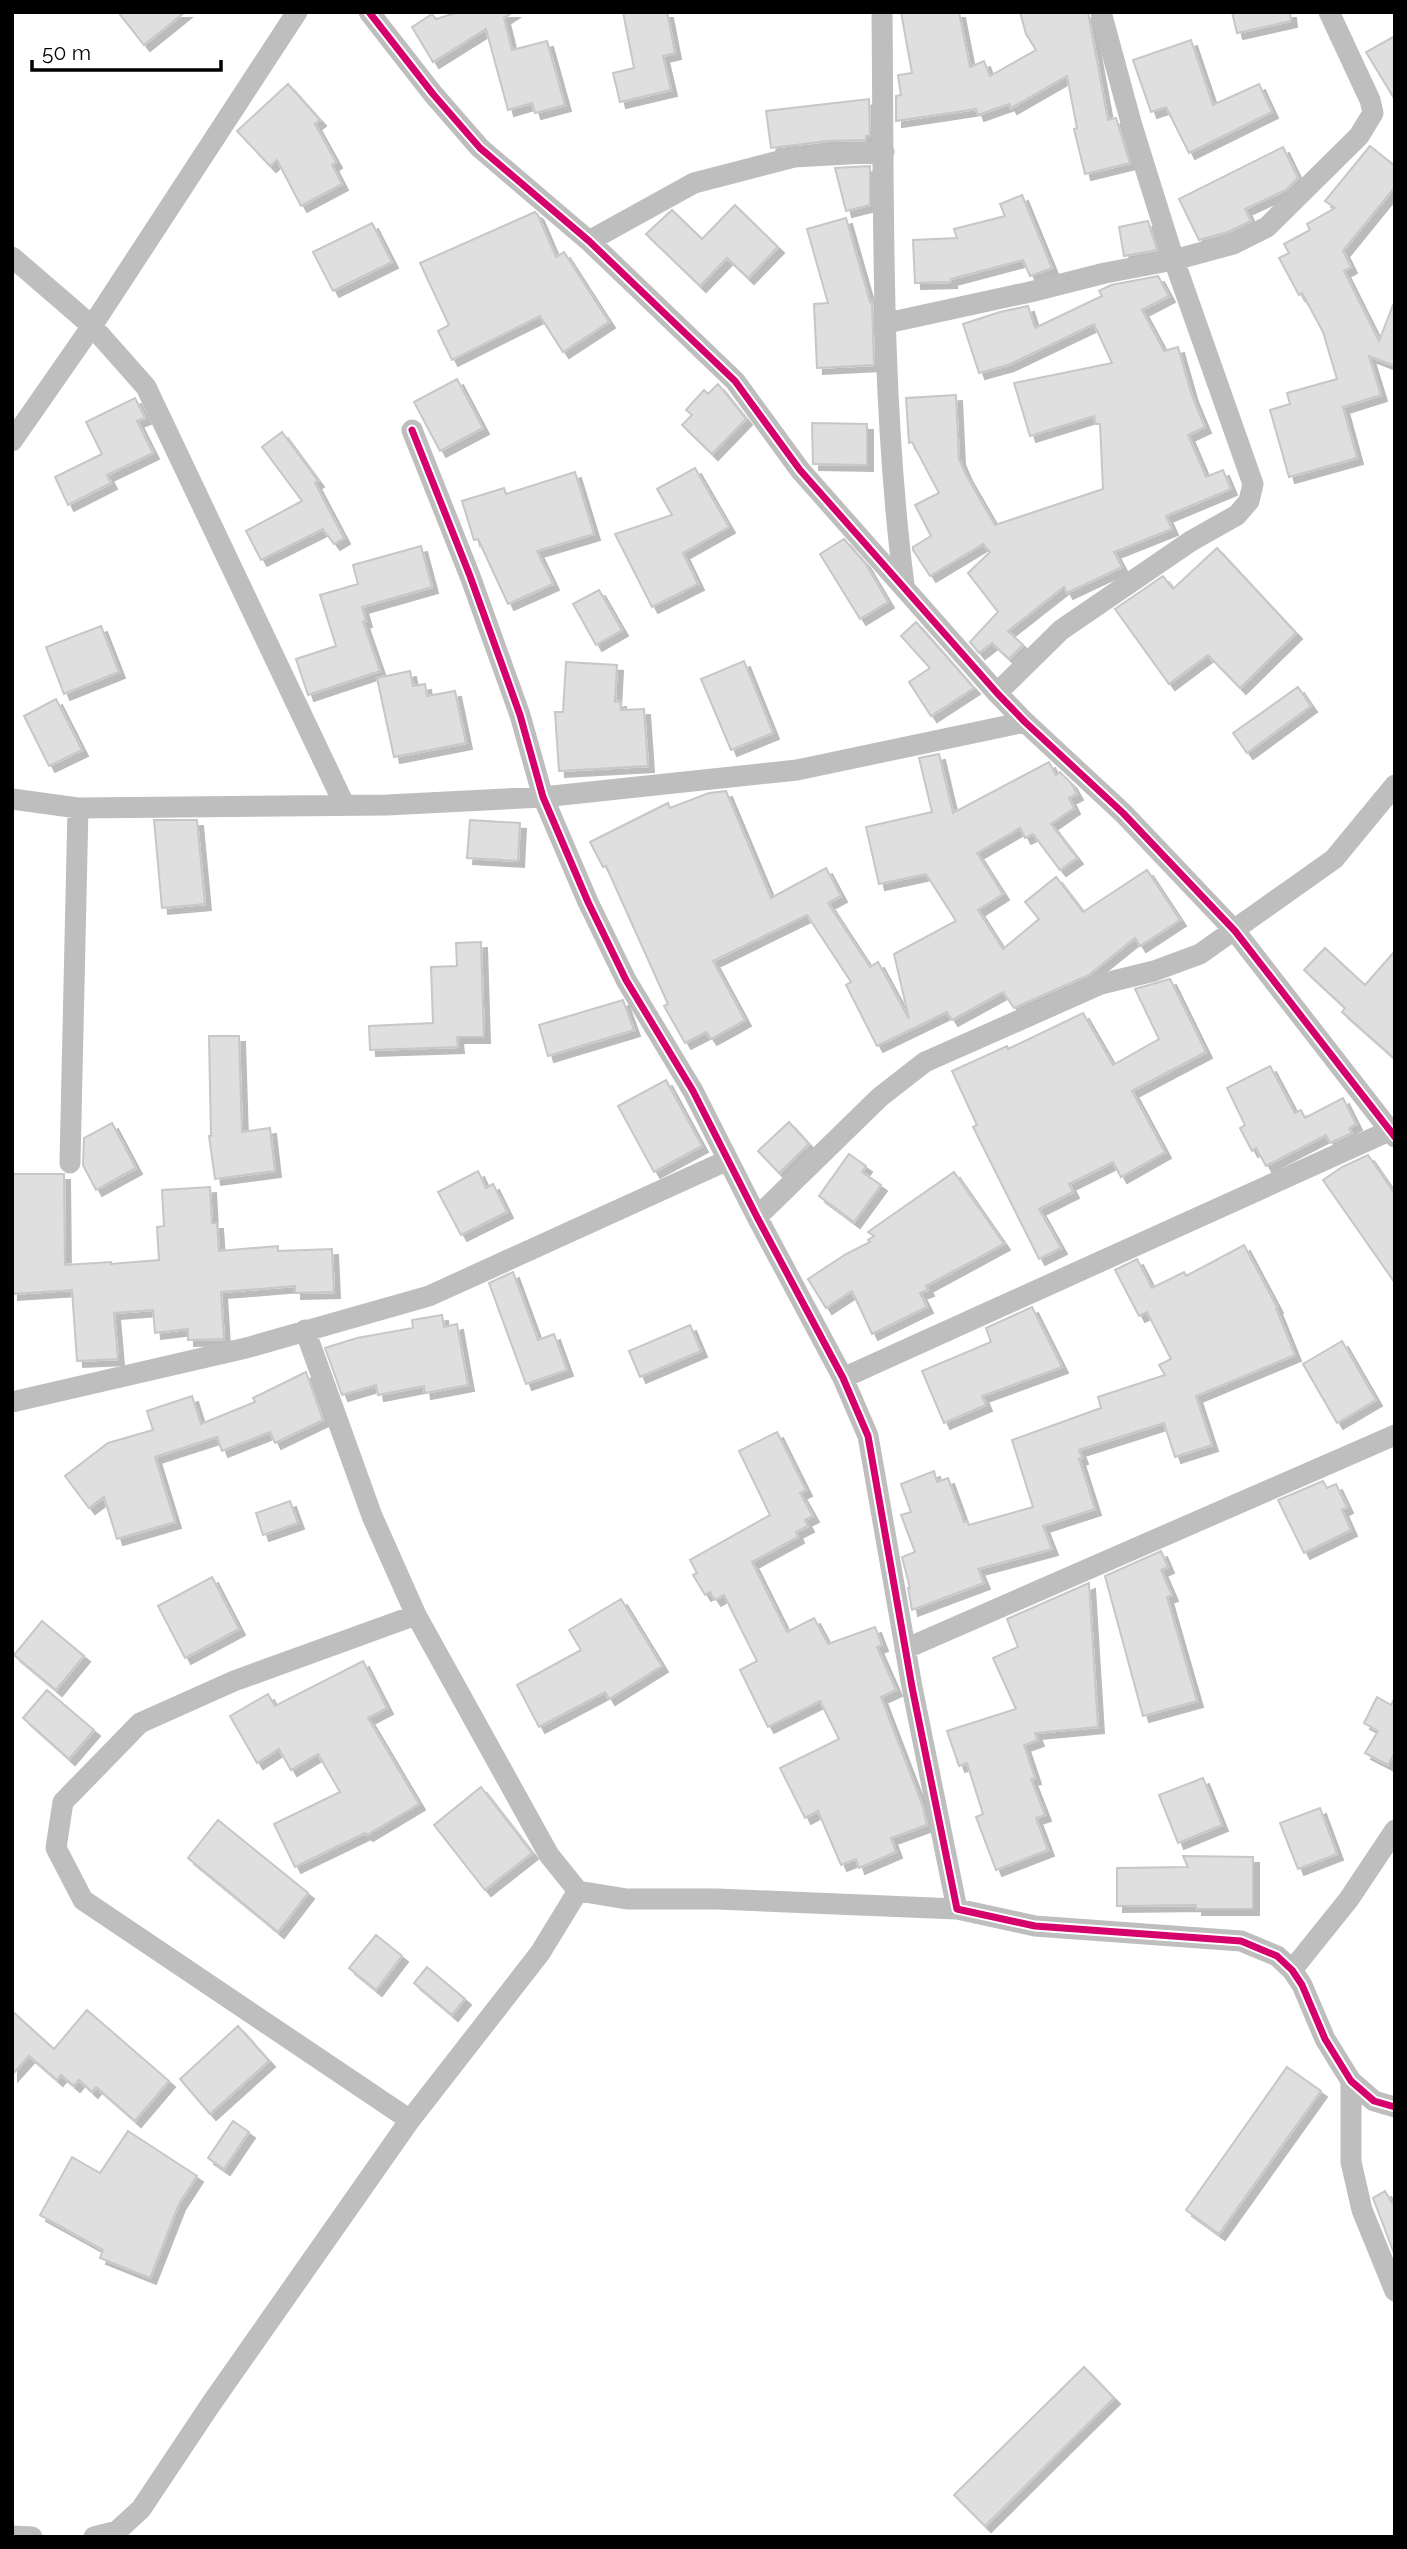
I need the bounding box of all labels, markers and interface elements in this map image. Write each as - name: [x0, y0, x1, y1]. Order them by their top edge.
- scale bar: [32, 28, 220, 72]
- text: 50 m: [42, 40, 91, 65]

